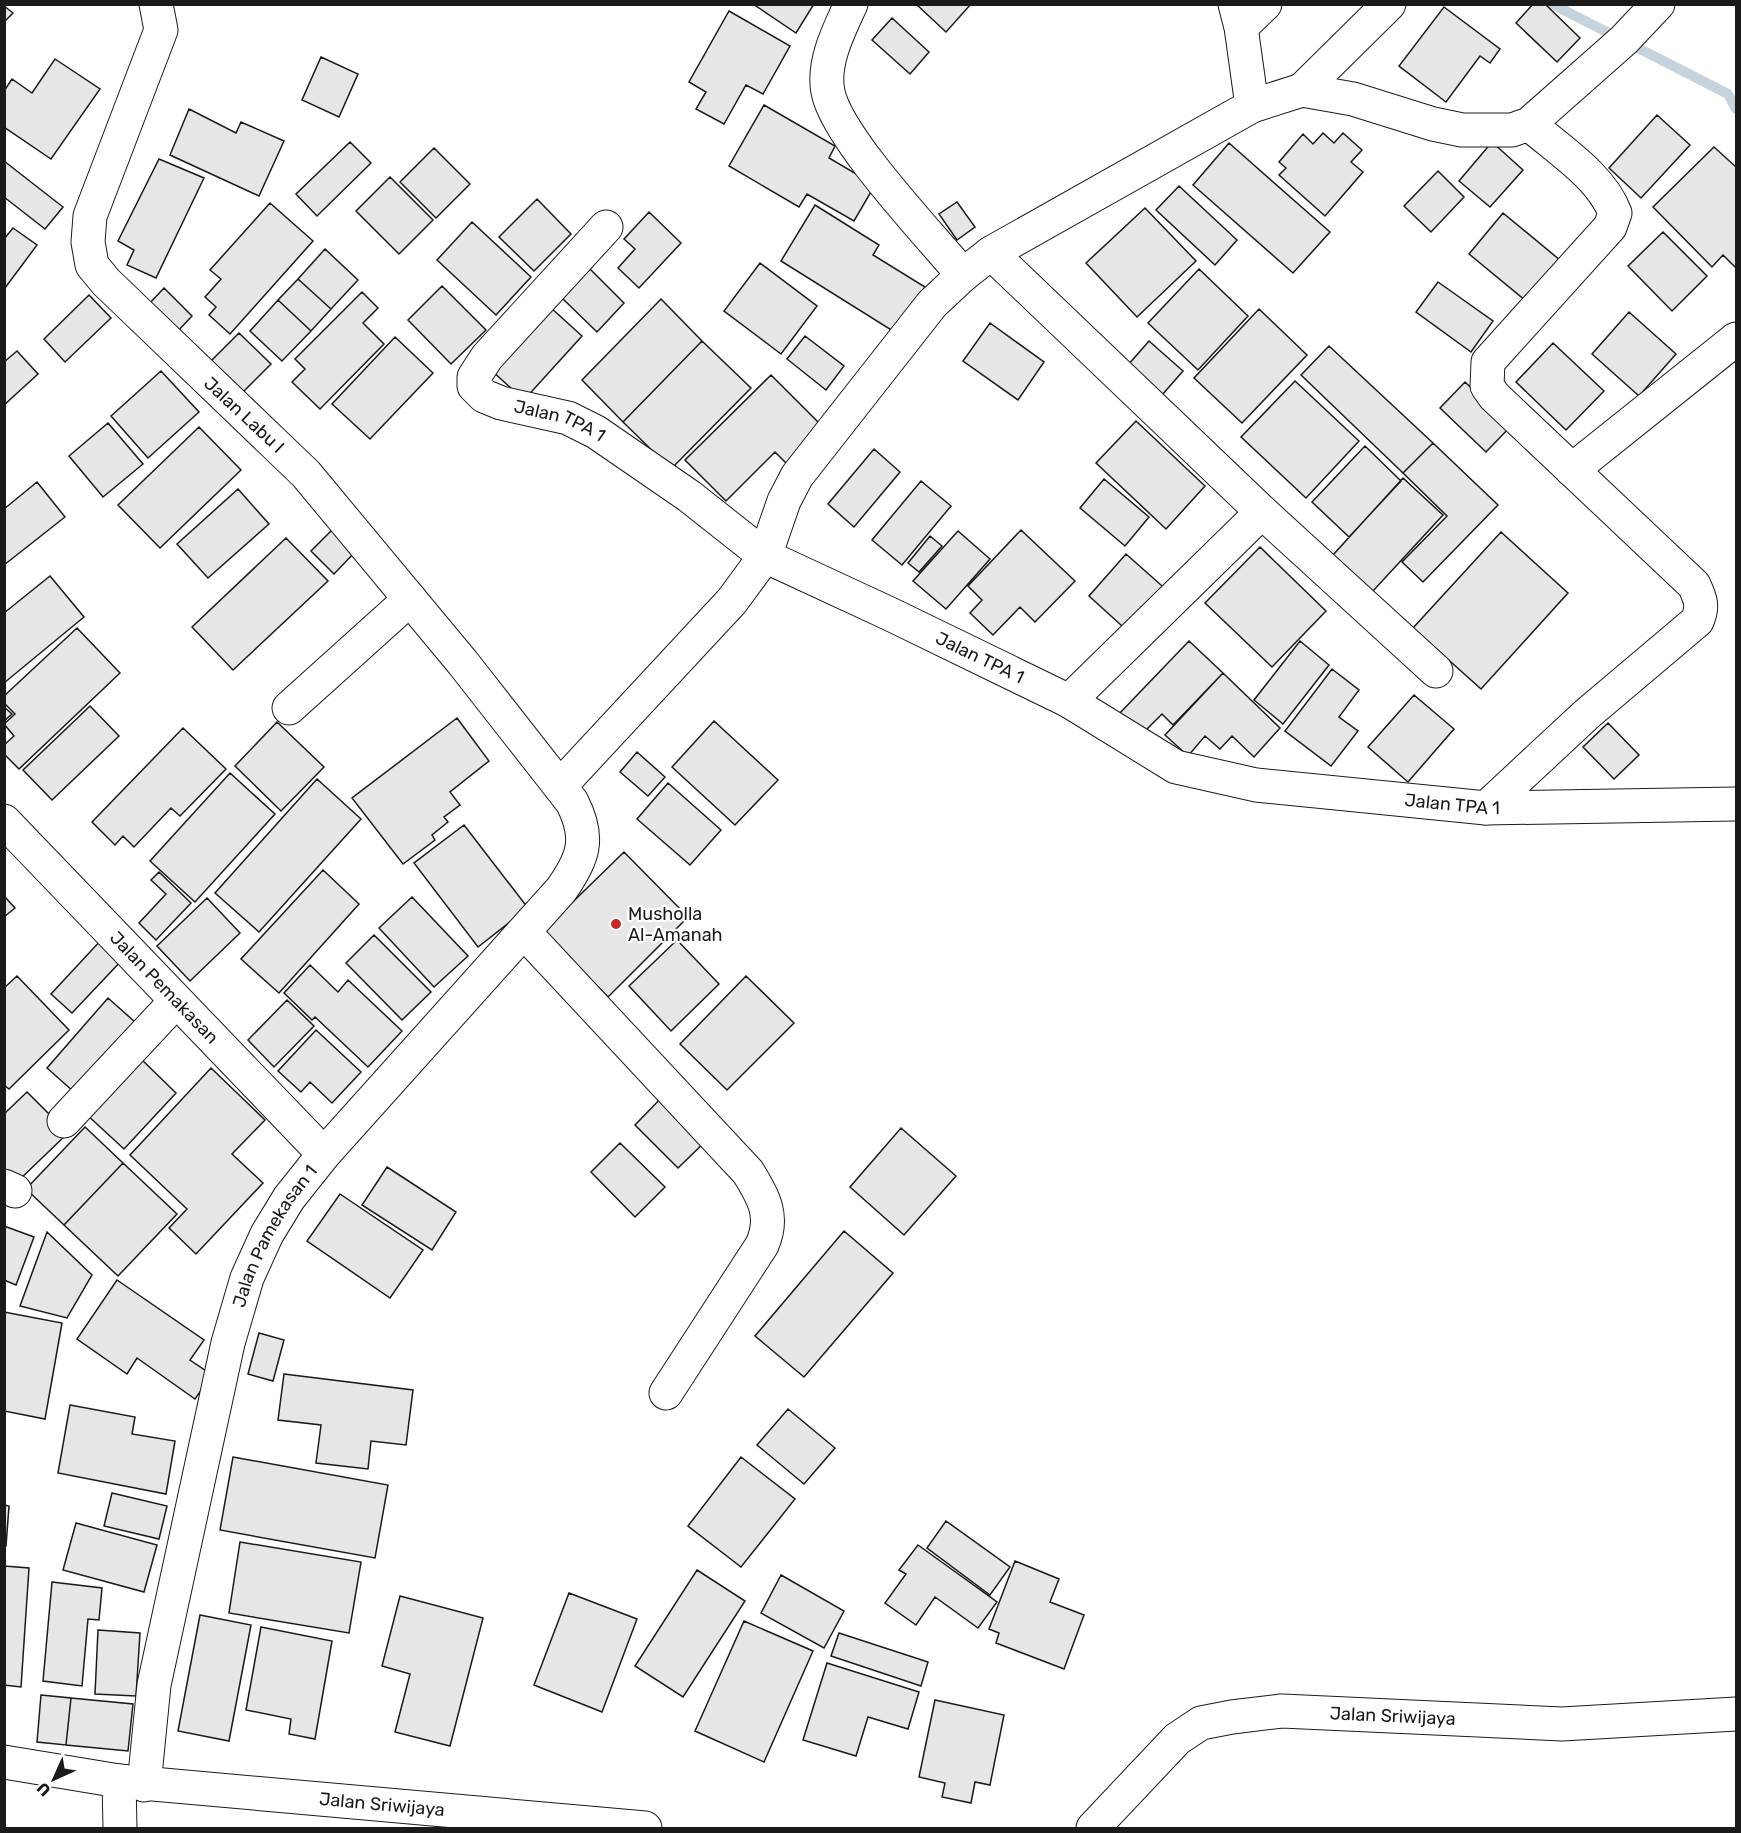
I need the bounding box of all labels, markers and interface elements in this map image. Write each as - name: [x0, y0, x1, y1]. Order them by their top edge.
- street label: Jalan Labu I: [199, 372, 289, 458]
- street label: Jalan TPA 1: [512, 395, 610, 446]
- street label: Jalan TPA 1: [932, 627, 1028, 688]
- street label: Jalan TPA 1: [1404, 789, 1500, 819]
- place label: Musholla Al-Amanah: [628, 903, 723, 946]
- marker: Musholla Al-Amanah: [609, 917, 623, 931]
- street label: Jalan Pemakasan: [105, 927, 223, 1048]
- street label: Jalan Pamekasan 1: [228, 1161, 322, 1310]
- street label: Jalan Sriwijaya: [1329, 1702, 1456, 1730]
- north arrow: [24, 1749, 84, 1809]
- text: U: [33, 1778, 55, 1800]
- street label: Jalan Sriwijaya: [318, 1788, 446, 1821]

